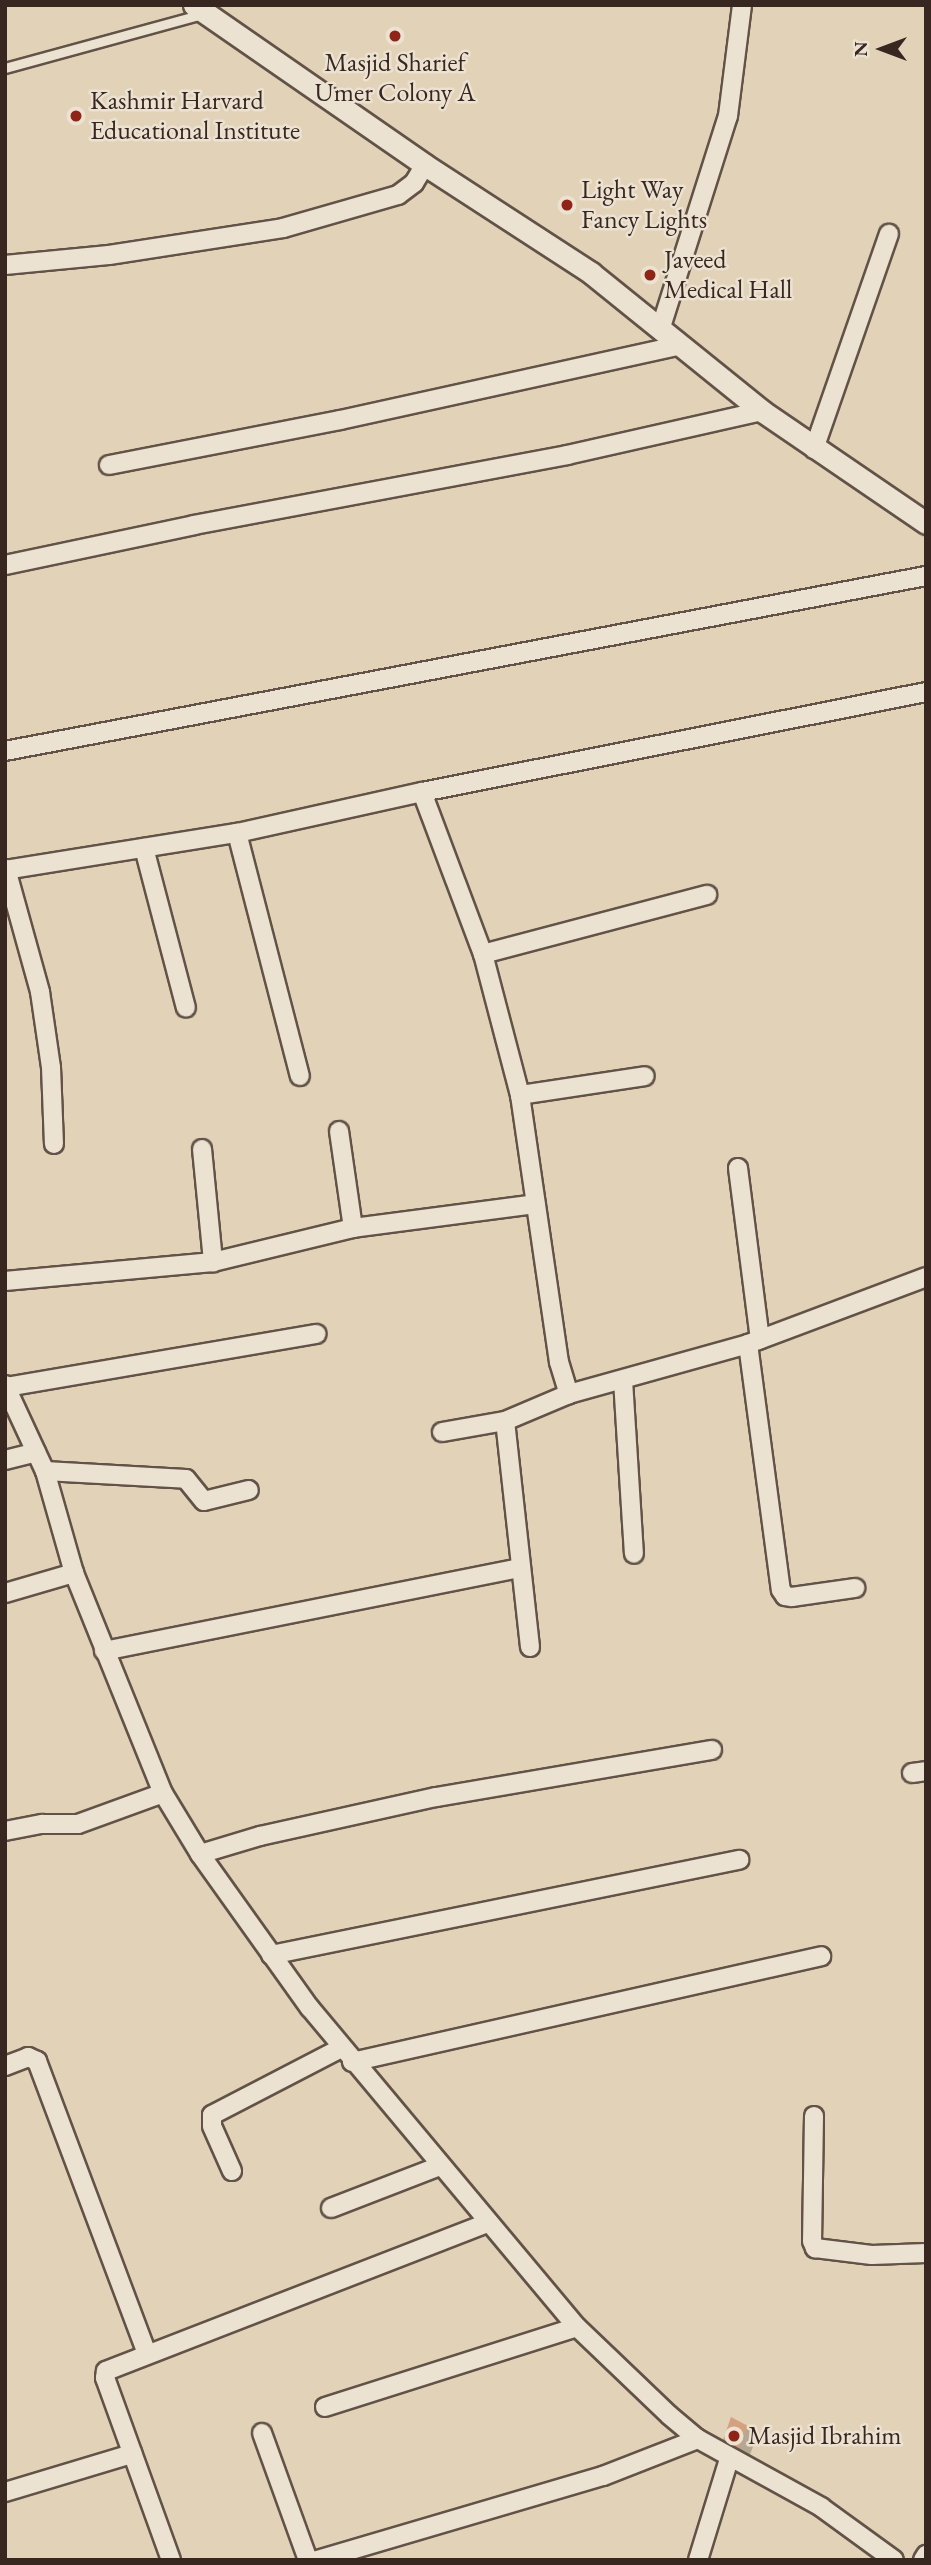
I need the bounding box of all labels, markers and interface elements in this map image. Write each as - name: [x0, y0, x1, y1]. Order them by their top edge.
- north arrow: [847, 14, 917, 84]
- marker: Masjid Sharief Umer Colony A: [387, 28, 403, 44]
- text: N: [848, 41, 873, 57]
- place label: Masjid Sharief Umer Colony A: [315, 47, 475, 108]
- place label: Kashmir Harvard Educational Institute: [90, 85, 300, 146]
- marker: Kashmir Harvard Educational Institute: [68, 108, 84, 124]
- place label: Light Way Fancy Lights: [581, 174, 707, 235]
- marker: Light Way Fancy Lights: [559, 197, 575, 213]
- place label: Javeed Medical Hall: [664, 244, 792, 306]
- marker: Javeed Medical Hall: [642, 267, 658, 283]
- place label: Masjid Ibrahim: [748, 2420, 902, 2452]
- marker: Masjid Ibrahim: [726, 2428, 742, 2444]

